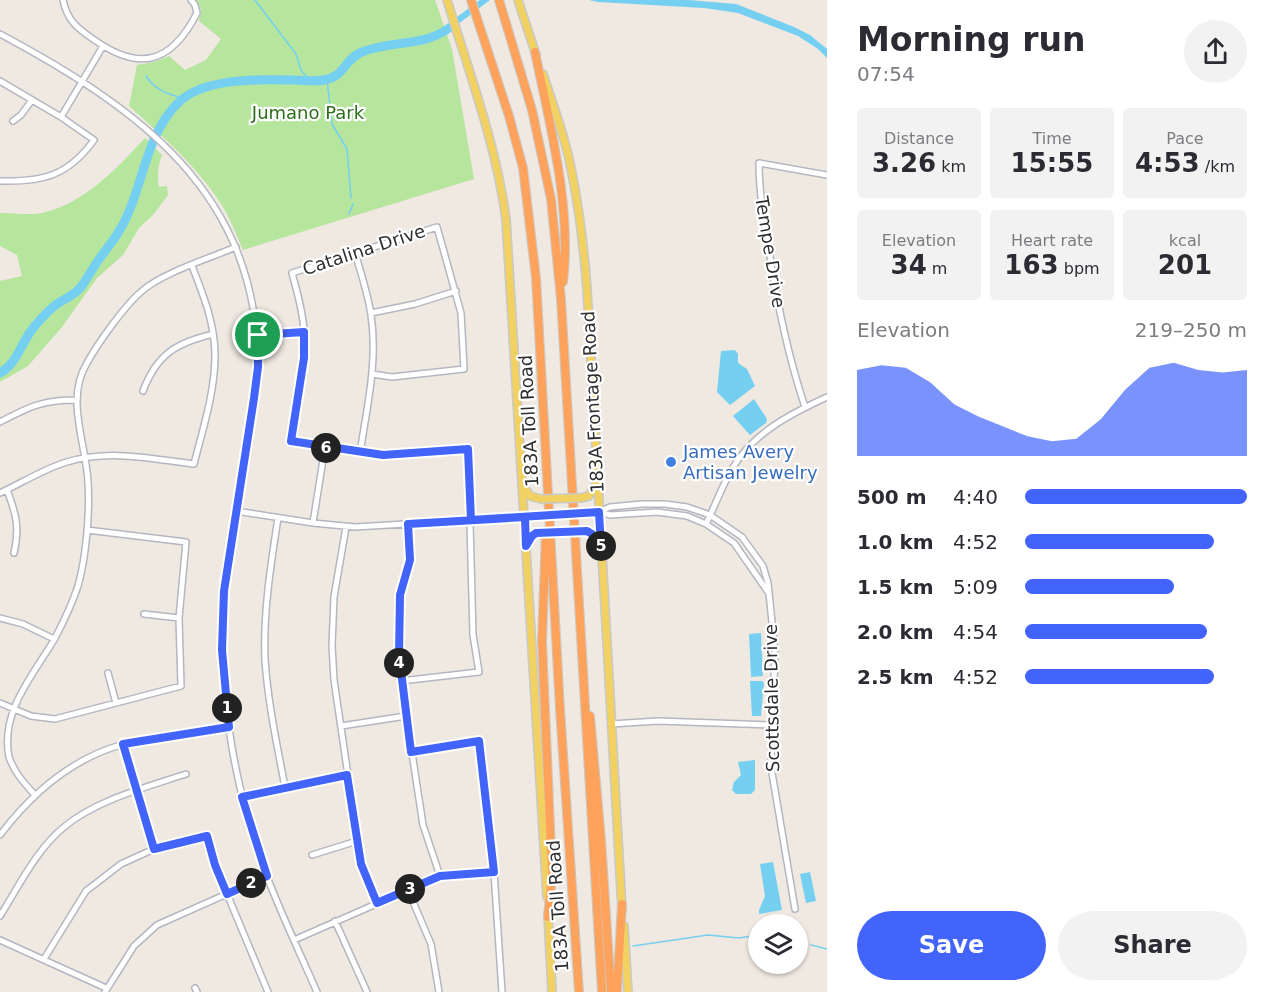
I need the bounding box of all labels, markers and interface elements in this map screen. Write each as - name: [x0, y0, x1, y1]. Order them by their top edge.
- text: Morning run: [857, 20, 1085, 59]
- button: share: [1184, 20, 1247, 83]
- text: 07:54: [857, 62, 915, 86]
- park label: Jumano Park: [251, 102, 365, 123]
- text: Distance: [884, 129, 954, 148]
- text: Time: [1032, 129, 1072, 148]
- text: Pace: [1166, 129, 1204, 148]
- text: 3.26: [872, 148, 936, 178]
- text: 15:55: [1011, 148, 1093, 178]
- text: 4:53: [1135, 148, 1200, 178]
- text: km: [936, 157, 966, 176]
- text: /km: [1200, 157, 1235, 176]
- street label: Tempe Drive: [751, 194, 790, 309]
- street label: Catalina Drive: [300, 220, 428, 279]
- text: Elevation: [882, 231, 956, 250]
- text: Heart rate: [1011, 231, 1093, 250]
- text: kcal: [1169, 231, 1201, 250]
- text: 34: [891, 250, 927, 280]
- text: 163: [1004, 250, 1059, 280]
- text: 201: [1158, 250, 1212, 280]
- text: m: [927, 259, 947, 278]
- text: bpm: [1059, 259, 1100, 278]
- pin: [232, 309, 283, 360]
- street label: 183A Frontage Road: [577, 310, 608, 494]
- icon: arrive: [241, 318, 274, 351]
- text: Elevation: [857, 318, 950, 342]
- text: 219–250 m: [1135, 318, 1247, 342]
- street label: 183A Toll Road: [515, 354, 542, 488]
- pin: 6: [311, 433, 341, 463]
- text: 6: [320, 438, 332, 457]
- place label: James Avery Artisan Jewelry: [682, 441, 818, 483]
- marker: James Avery Artisan Jewelry: [664, 455, 678, 469]
- text: 500 m: [857, 485, 927, 509]
- text: 4:40: [953, 485, 998, 509]
- text: 1.0 km: [857, 530, 934, 554]
- text: 4:52: [953, 530, 998, 554]
- pin: 5: [586, 531, 616, 561]
- text: 5: [595, 536, 607, 555]
- text: 1.5 km: [857, 575, 934, 599]
- text: 5:09: [953, 575, 998, 599]
- text: 2.0 km: [857, 620, 934, 644]
- text: 4:54: [953, 620, 998, 644]
- street label: Scottsdale Drive: [760, 624, 783, 772]
- pin: 4: [384, 648, 414, 678]
- text: 4: [393, 653, 405, 672]
- text: 2.5 km: [857, 665, 934, 689]
- text: 4:52: [953, 665, 998, 689]
- pin: 1: [212, 693, 242, 723]
- text: 1: [221, 698, 233, 717]
- street label: 183A Toll Road: [542, 839, 573, 973]
- pin: 2: [236, 868, 266, 898]
- text: 2: [245, 873, 257, 892]
- pin: 3: [395, 874, 425, 904]
- text: 3: [404, 879, 416, 898]
- button: Save: [857, 911, 1046, 980]
- button: Share: [1058, 911, 1247, 980]
- map controls: [748, 914, 808, 974]
- button: layers: [748, 914, 808, 974]

